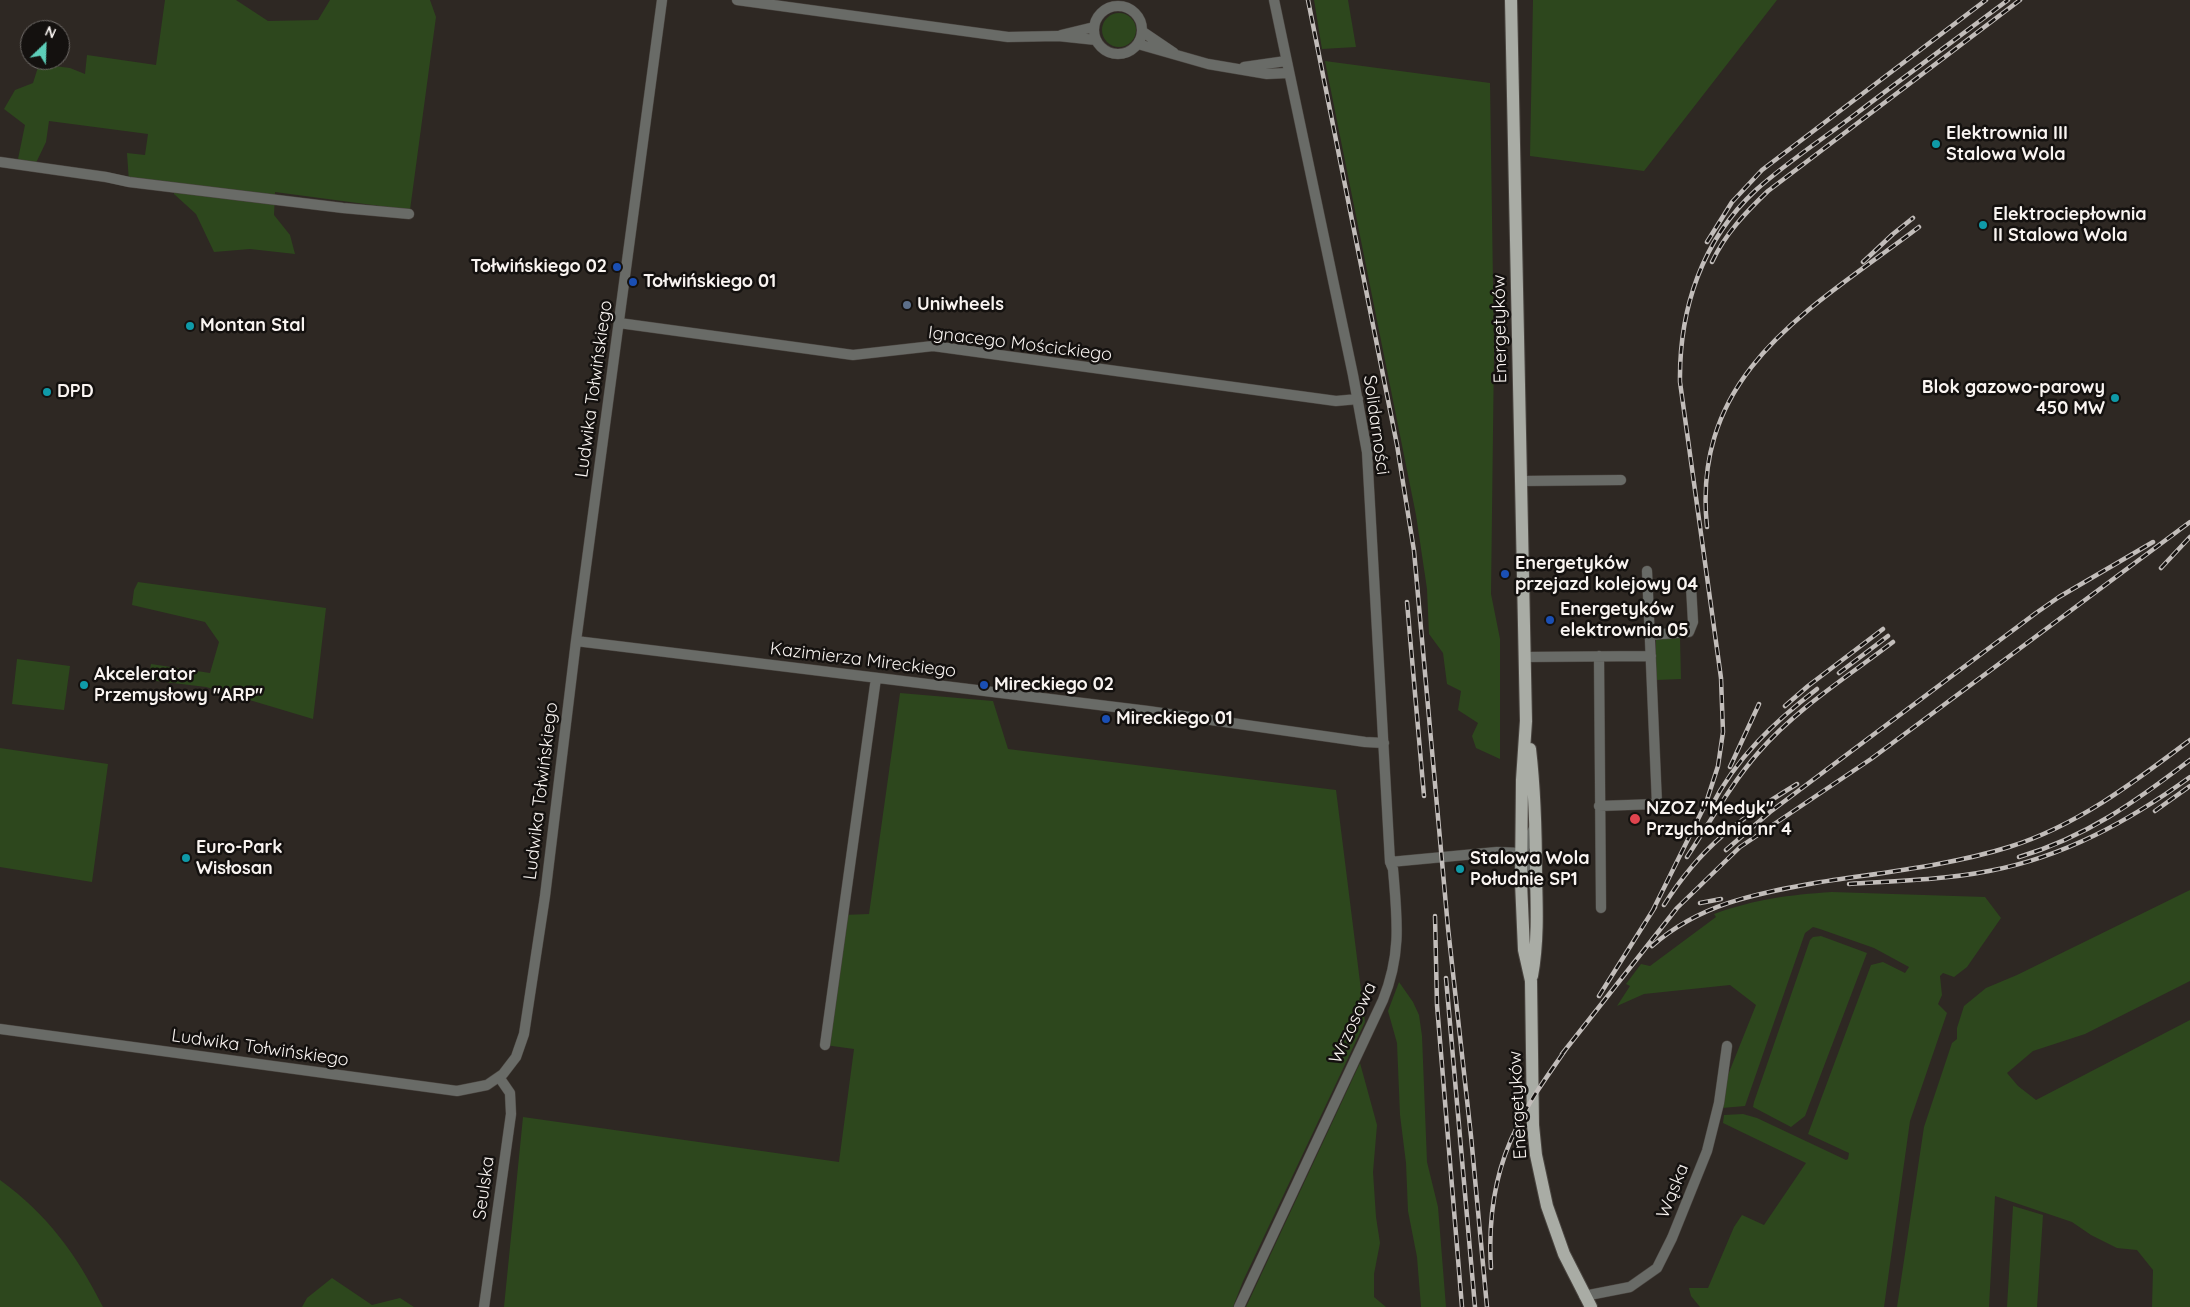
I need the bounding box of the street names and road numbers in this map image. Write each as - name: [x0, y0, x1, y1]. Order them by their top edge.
- street label: Energetyków: [1488, 274, 1512, 384]
- street label: Ludwika Tołwińskiego: [571, 299, 617, 479]
- street label: Ignacego Mościckiego: [927, 322, 1113, 366]
- street label: Solidarności: [1358, 374, 1394, 476]
- street label: Kazimierza Mireckiego: [769, 638, 957, 682]
- street label: Ludwika Tołwińskiego: [519, 701, 563, 881]
- street label: Wrzosowa: [1325, 979, 1381, 1067]
- street label: Ludwika Tołwińskiego: [170, 1025, 350, 1071]
- street label: Energetyków: [1504, 1050, 1532, 1160]
- street label: Seulska: [469, 1155, 499, 1221]
- street label: Wąska: [1652, 1161, 1694, 1221]

